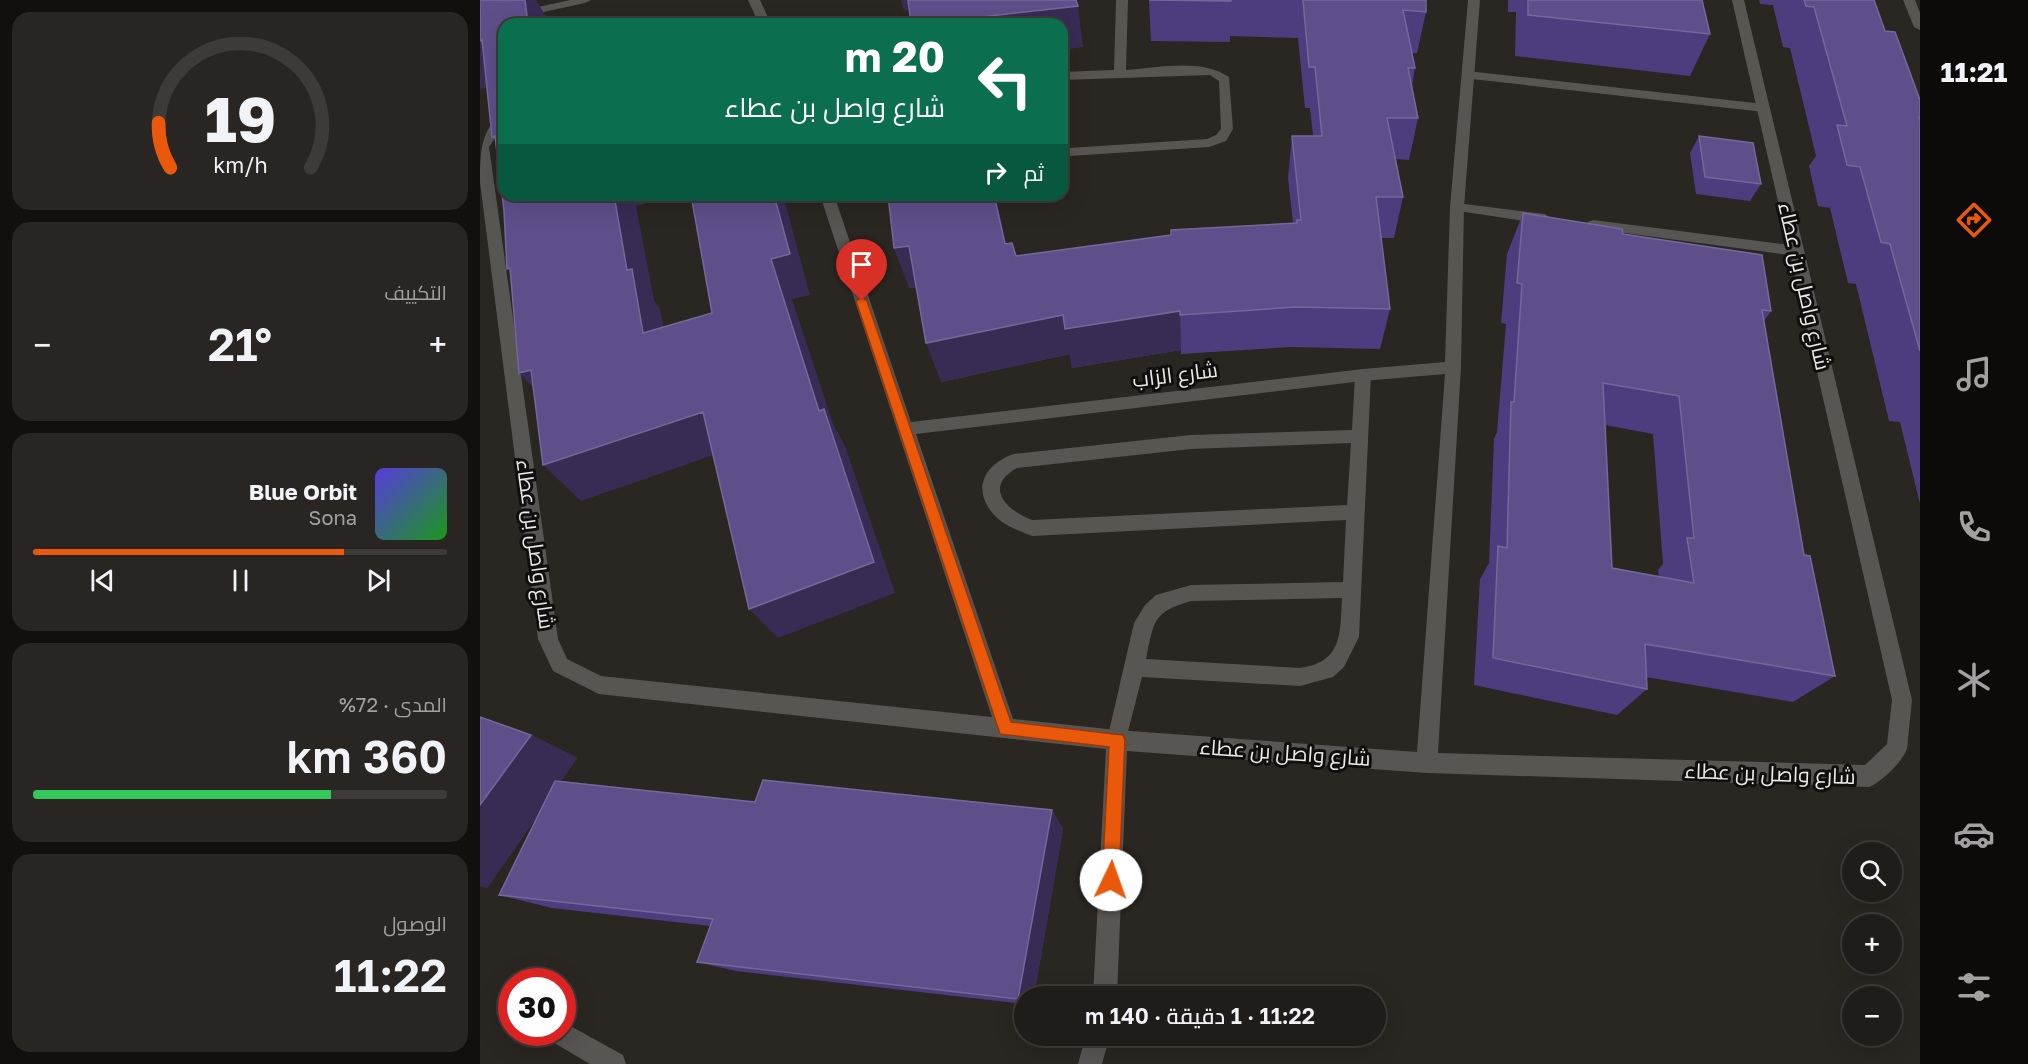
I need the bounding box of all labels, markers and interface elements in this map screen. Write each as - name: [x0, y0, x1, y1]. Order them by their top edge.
- text: 20 m: [845, 31, 945, 81]
- icon: left: [966, 42, 1044, 120]
- text: 11:21: [1941, 56, 2007, 88]
- text: 19: [204, 81, 276, 156]
- text: شارع واصل بن عطاء: [725, 91, 945, 123]
- text: km/h: [213, 153, 267, 179]
- icon: right: [979, 156, 1012, 189]
- text: ثم: [1024, 159, 1044, 186]
- icon: directions: [1953, 199, 1995, 241]
- street label: شارع واصل بن عطاء: [1771, 200, 1837, 373]
- pin: [836, 239, 887, 301]
- icon: arrive: [845, 248, 878, 281]
- text: التكييف: [384, 280, 447, 304]
- text: 21°: [208, 317, 272, 371]
- text: −: [33, 325, 51, 364]
- text: +: [429, 325, 447, 364]
- icon: music: [1953, 353, 1995, 395]
- street label: شارع الزاب: [1131, 356, 1219, 394]
- street label: شارع واصل بن عطاء: [509, 457, 561, 631]
- text: Blue Orbit: [249, 478, 357, 505]
- text: Sona: [309, 505, 357, 529]
- icon: phone: [1953, 506, 1995, 548]
- icon: previous: [86, 564, 119, 597]
- icon: pause: [224, 564, 257, 597]
- icon: next: [362, 564, 395, 597]
- icon: climate: [1953, 659, 1995, 701]
- text: المدى · 72%: [339, 692, 447, 716]
- text: 360 km: [286, 729, 447, 783]
- street label: شارع واصل بن عطاء: [1198, 733, 1371, 773]
- street label: شارع واصل بن عطاء: [1684, 757, 1856, 791]
- icon: car: [1953, 813, 1995, 855]
- map controls: [1842, 842, 1902, 1046]
- button: search: [1842, 842, 1902, 902]
- position arrow: [1079, 848, 1143, 912]
- text: الوصول: [383, 911, 447, 935]
- button: +: [1842, 914, 1902, 974]
- text: 11:22: [334, 948, 447, 1002]
- icon: filters: [1953, 966, 1995, 1008]
- speed limit sign: 30: [498, 968, 576, 1046]
- button: −: [1842, 986, 1902, 1046]
- text: 11:22 · 1 دقيقة · 140 m: [1085, 1002, 1315, 1029]

